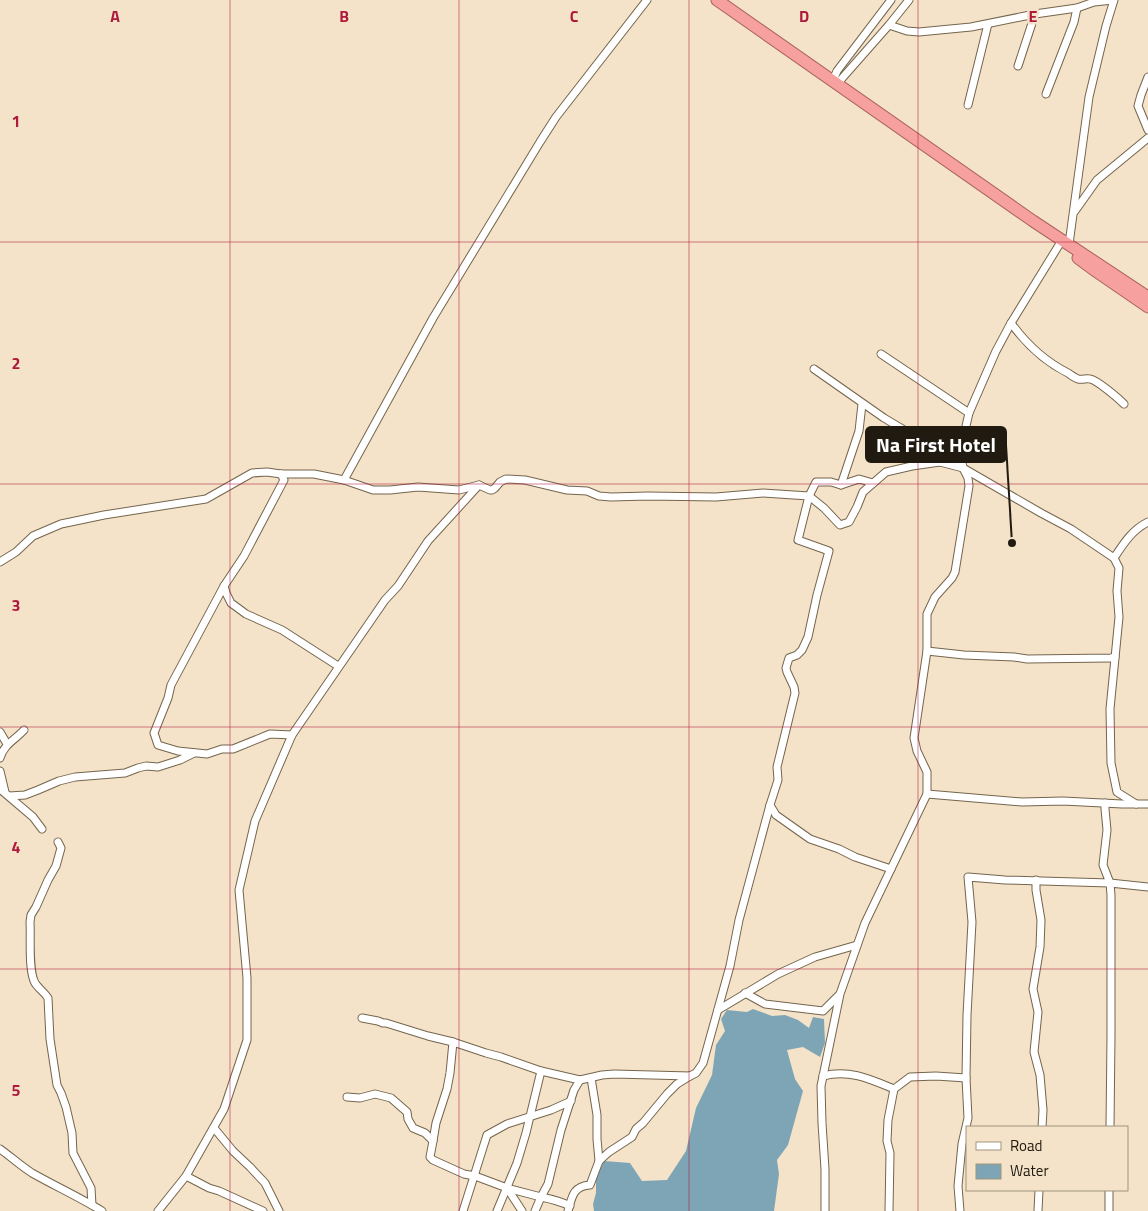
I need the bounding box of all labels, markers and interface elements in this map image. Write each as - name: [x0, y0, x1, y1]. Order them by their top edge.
- text: A: [110, 4, 120, 28]
- text: B: [339, 4, 349, 28]
- text: C: [570, 4, 579, 28]
- text: D: [799, 4, 809, 28]
- text: E: [1029, 4, 1038, 28]
- text: 1: [12, 109, 20, 133]
- text: 2: [12, 351, 20, 375]
- callout: Na First Hotel: [866, 427, 1006, 462]
- text: Na First Hotel: [876, 429, 996, 460]
- text: 3: [12, 593, 20, 617]
- text: 4: [12, 835, 21, 859]
- text: 5: [12, 1078, 21, 1102]
- legend: [966, 1126, 1128, 1191]
- text: Road: [1010, 1134, 1042, 1157]
- text: Water: [1010, 1159, 1049, 1182]

